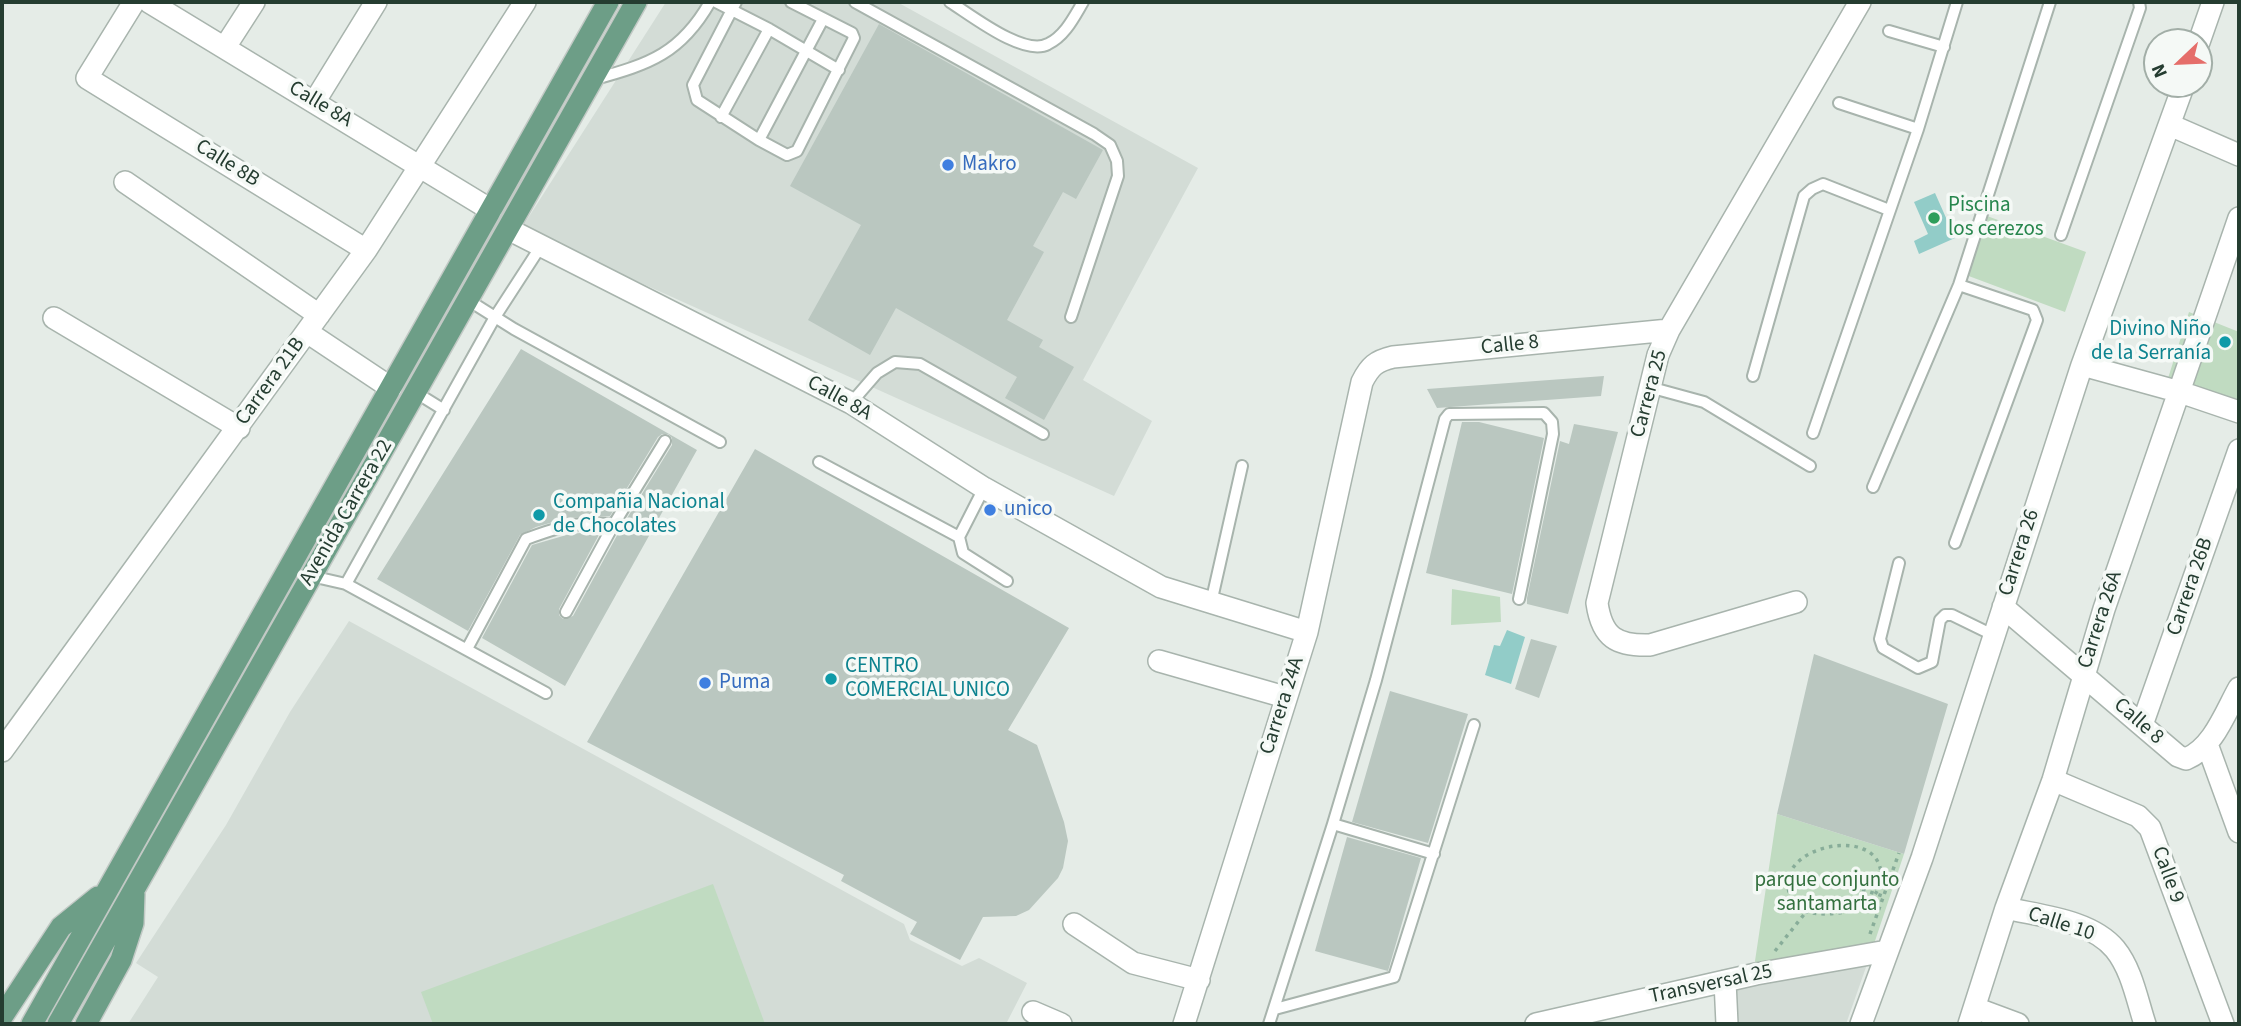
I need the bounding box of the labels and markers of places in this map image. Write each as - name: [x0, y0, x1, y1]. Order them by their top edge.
- place label: Makro: [962, 152, 1017, 178]
- marker: Makro: [940, 157, 956, 173]
- place label: Piscina los cerezos: [1948, 193, 2044, 243]
- marker: Piscina los cerezos: [1926, 210, 1942, 226]
- place label: Divino Niño de la Serranía: [2091, 317, 2211, 367]
- marker: Divino Niño de la Serranía: [2217, 334, 2233, 350]
- place label: Compañia Nacional de Chocolates: [553, 490, 725, 540]
- place label: unico: [1004, 497, 1053, 523]
- marker: unico: [982, 502, 998, 518]
- marker: Compañia Nacional de Chocolates: [531, 507, 547, 523]
- place label: CENTRO COMERCIAL UNICO: [845, 654, 1010, 704]
- place label: Puma: [719, 670, 770, 696]
- marker: CENTRO COMERCIAL UNICO: [823, 671, 839, 687]
- marker: Puma: [697, 675, 713, 691]

